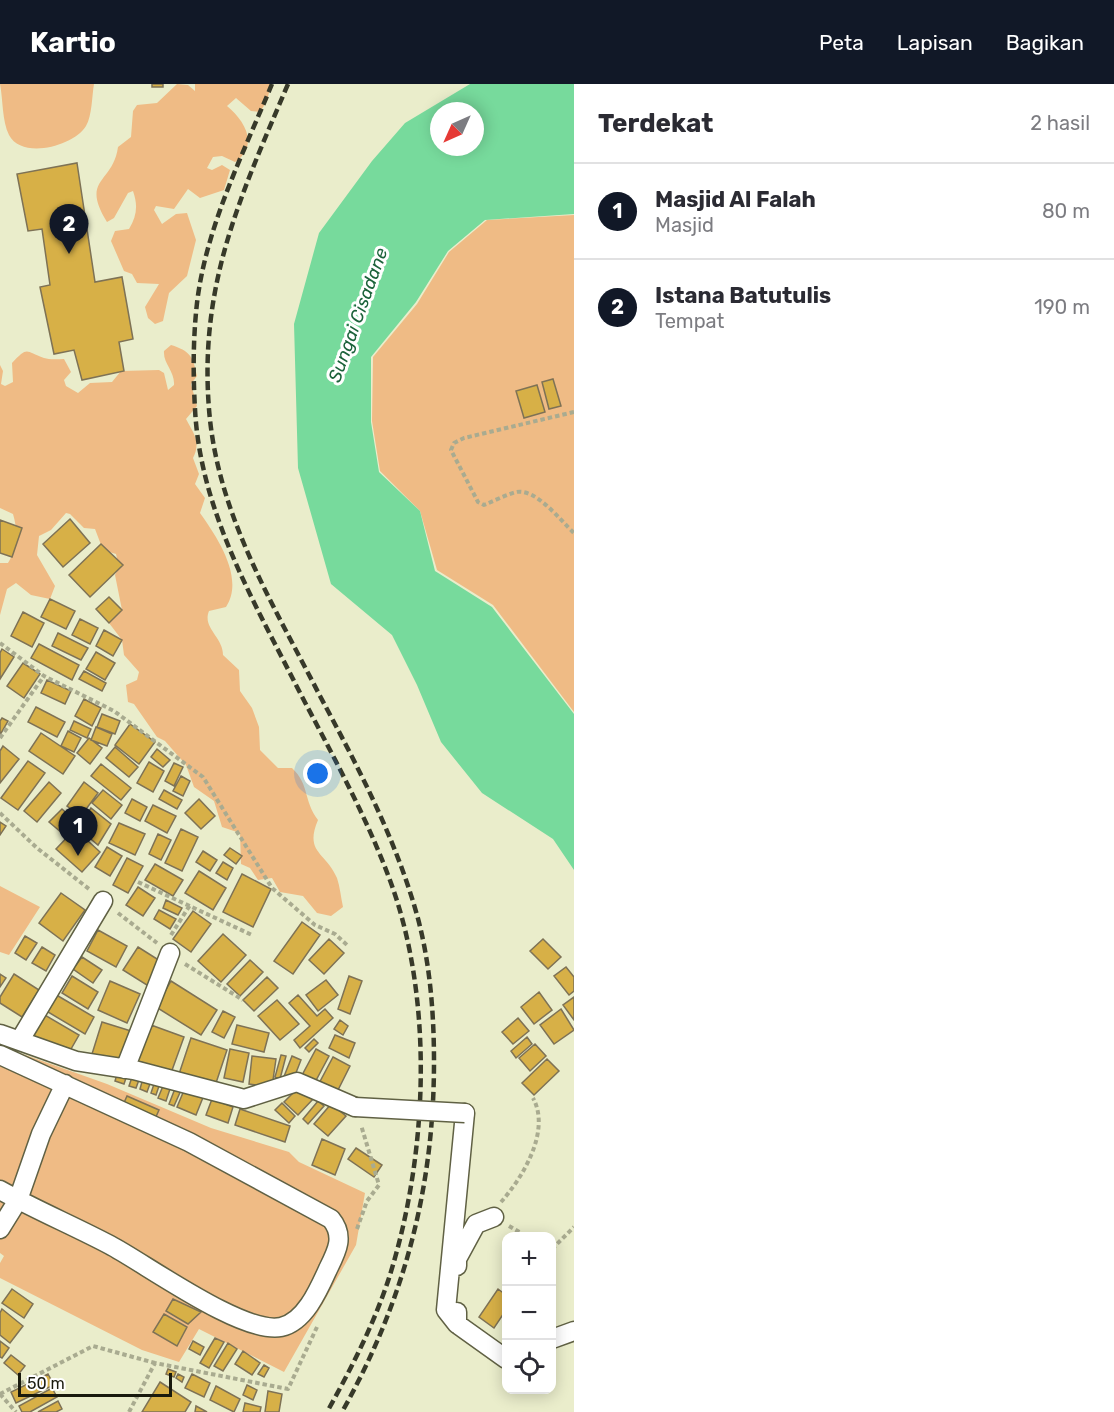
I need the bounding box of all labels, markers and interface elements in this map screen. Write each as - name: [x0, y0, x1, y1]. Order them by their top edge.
- text: Kartio: [30, 26, 116, 59]
- text: Peta: [819, 30, 864, 55]
- text: Lapisan: [897, 30, 973, 55]
- text: Bagikan: [1006, 30, 1084, 55]
- north arrow: [430, 102, 484, 156]
- text: Terdekat: [598, 108, 713, 139]
- text: 2 hasil: [1030, 111, 1090, 135]
- text: Masjid Al Falah: [655, 186, 816, 213]
- text: 1: [613, 199, 622, 223]
- text: 80 m: [1042, 199, 1090, 223]
- pin: 2: [50, 204, 88, 254]
- text: Masjid: [655, 213, 714, 237]
- water label: Sungai Cisadane: [323, 245, 393, 385]
- text: Istana Batutulis: [655, 282, 831, 309]
- text: 2: [611, 295, 624, 319]
- text: 190 m: [1034, 295, 1090, 319]
- text: Tempat: [655, 309, 724, 333]
- your location: [303, 759, 332, 788]
- pin: 1: [58, 806, 98, 856]
- map controls: [502, 1232, 556, 1394]
- button: +: [502, 1232, 556, 1286]
- button: −: [502, 1286, 556, 1340]
- button: locate: [502, 1340, 556, 1394]
- scale bar: [18, 1370, 172, 1398]
- text: 50 m: [27, 1374, 65, 1393]

